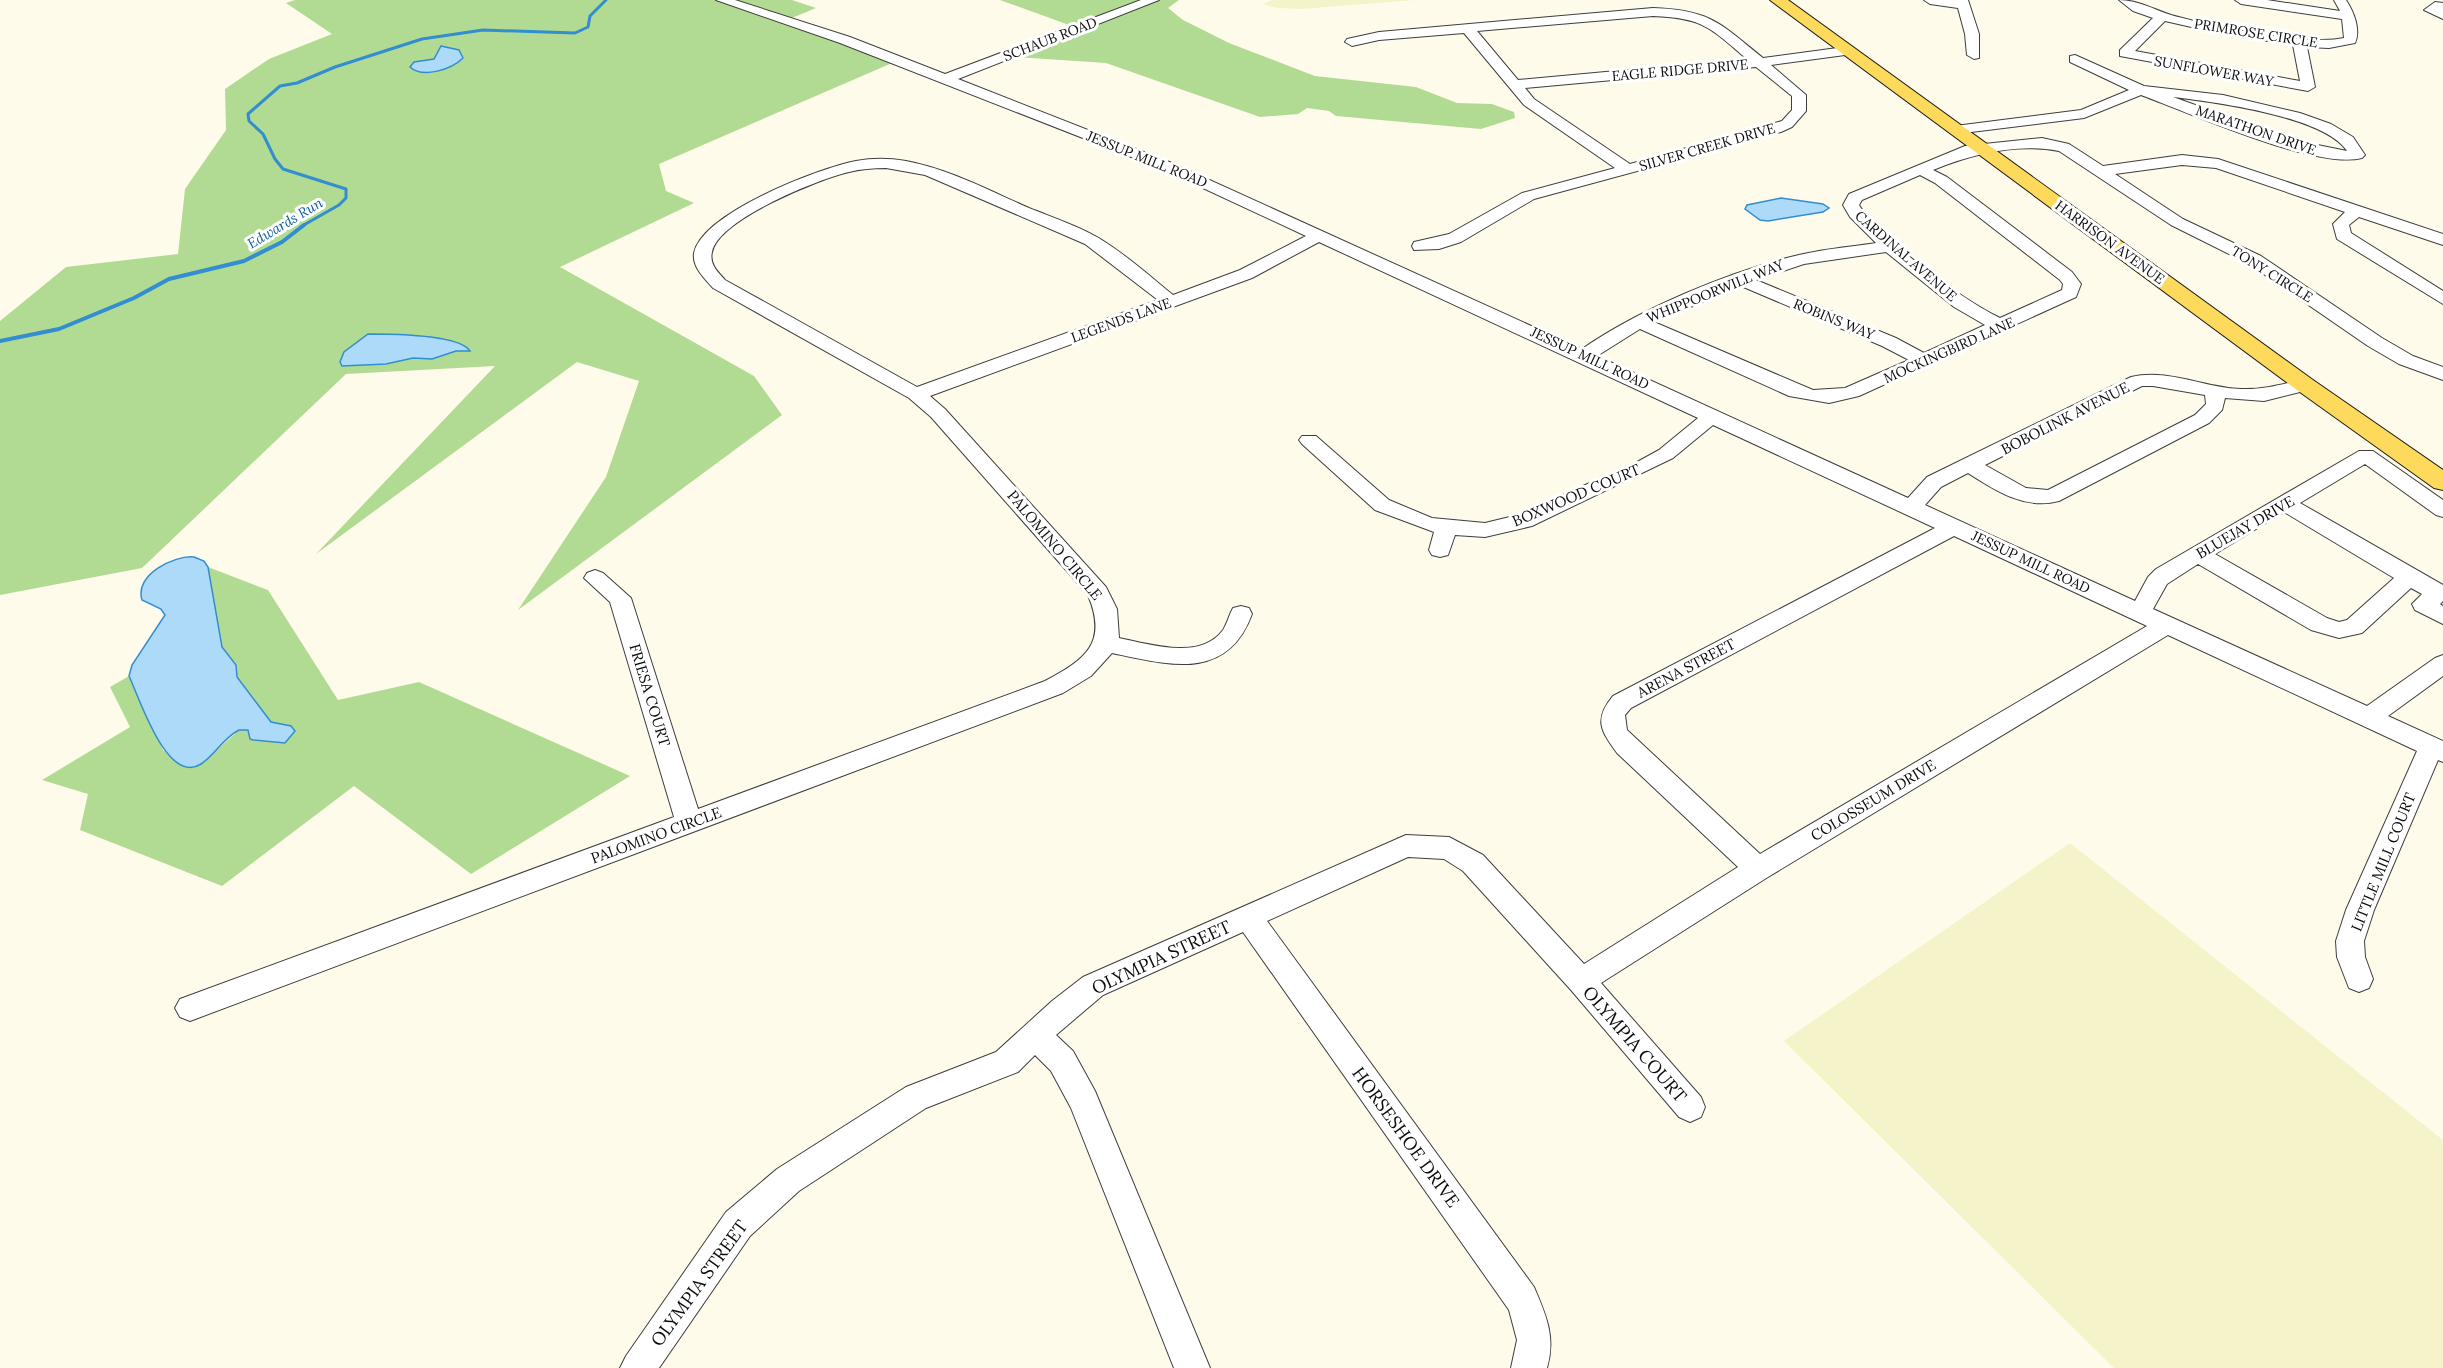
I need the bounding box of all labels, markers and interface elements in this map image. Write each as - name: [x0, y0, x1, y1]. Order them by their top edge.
- street label: SCHAUB ROAD: [1001, 13, 1099, 65]
- street label: PRIMROSE CIRCLE: [2193, 14, 2319, 52]
- street label: SUNFLOWER WAY: [2153, 52, 2276, 91]
- street label: EAGLE RIDGE DRIVE: [1611, 55, 1749, 85]
- street label: MARATHON DRIVE: [2193, 101, 2319, 159]
- street label: SILVER CREEK DRIVE: [1637, 119, 1777, 175]
- street label: JESSUP MILL ROAD: [1083, 126, 1210, 191]
- water label: Edwards Run: [244, 193, 326, 253]
- street label: HARRISON AVENUE: [2052, 196, 2169, 288]
- street label: CARDINAL AVENUE: [1851, 207, 1961, 305]
- street label: TONY CIRCLE: [2228, 242, 2316, 306]
- street label: WHIPPOORWILL WAY: [1644, 255, 1787, 327]
- street label: LEGENDS LANE: [1068, 293, 1174, 346]
- street label: ROBINS WAY: [1791, 295, 1878, 344]
- street label: MOCKINGBIRD LANE: [1881, 313, 2018, 387]
- street label: JESSUP MILL ROAD: [1527, 322, 1652, 393]
- street label: BOBOLINK AVENUE: [1998, 377, 2132, 459]
- street label: BOXWOOD COURT: [1509, 459, 1643, 531]
- street label: PALOMINO CIRCLE: [1003, 486, 1107, 604]
- street label: BLUEJAY DRIVE: [2192, 491, 2298, 563]
- street label: JESSUP MILL ROAD: [1968, 526, 2093, 597]
- street label: ARENA STREET: [1633, 634, 1739, 702]
- street label: FRIESA COURT: [625, 641, 675, 749]
- street label: COLOSSEUM DRIVE: [1807, 755, 1939, 845]
- street label: LITTLE MILL COURT: [2347, 790, 2420, 934]
- street label: PALOMINO CIRCLE: [588, 803, 724, 867]
- street label: OLYMPIA STREET: [1088, 915, 1235, 999]
- street label: OLYMPIA COURT: [1578, 981, 1692, 1107]
- street label: HORSESHOE DRIVE: [1347, 1062, 1465, 1212]
- street label: OLYMPIA STREET: [645, 1215, 753, 1351]

